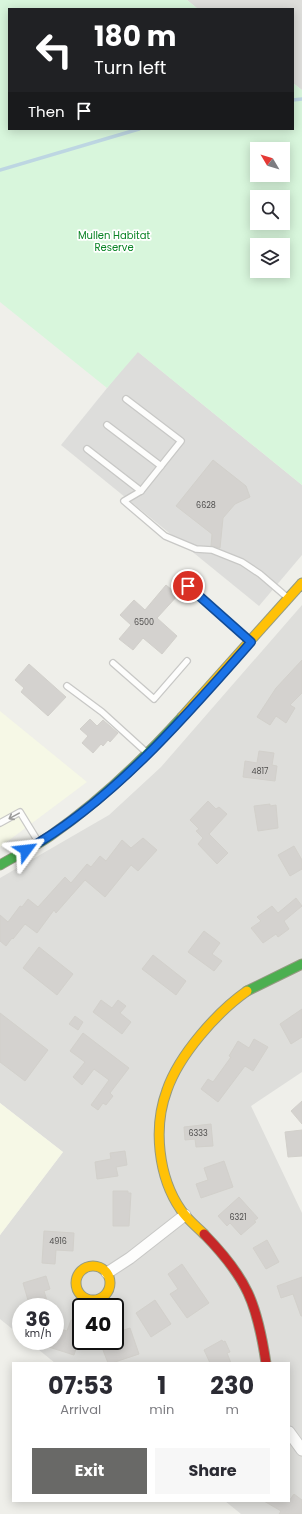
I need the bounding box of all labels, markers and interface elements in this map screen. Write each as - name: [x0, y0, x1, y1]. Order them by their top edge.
- text: 180 m: [94, 17, 177, 56]
- icon: left: [28, 24, 80, 76]
- text: Turn left: [94, 55, 166, 80]
- icon: arrive: [73, 100, 95, 122]
- text: Then: [28, 101, 65, 122]
- north arrow: [250, 142, 290, 182]
- map controls: [250, 142, 290, 278]
- button: search: [250, 190, 290, 230]
- park label: Mullen Habitat Reserve: [78, 228, 150, 255]
- button: layers: [250, 238, 290, 278]
- house number: 6628: [196, 500, 216, 511]
- pin: [171, 569, 205, 603]
- icon: arrive: [177, 575, 199, 597]
- house number: 6500: [134, 617, 154, 628]
- house number: 4817: [251, 766, 269, 777]
- one-way arrow: [8, 813, 20, 820]
- position arrow: [5, 829, 47, 871]
- house number: 6333: [188, 1128, 208, 1139]
- house number: 6321: [230, 1212, 246, 1223]
- house number: 4916: [49, 1236, 67, 1247]
- speed limit sign: 40: [72, 1298, 124, 1350]
- text: 36: [26, 1305, 50, 1333]
- text: km/h: [25, 1326, 51, 1341]
- text: 07:53: [48, 1369, 113, 1402]
- text: 1: [157, 1369, 166, 1402]
- text: 230: [210, 1369, 254, 1402]
- text: Arrival: [60, 1400, 101, 1419]
- text: min: [149, 1400, 174, 1419]
- text: m: [225, 1400, 239, 1419]
- button: Exit: [32, 1448, 147, 1494]
- button: Share: [155, 1448, 270, 1494]

